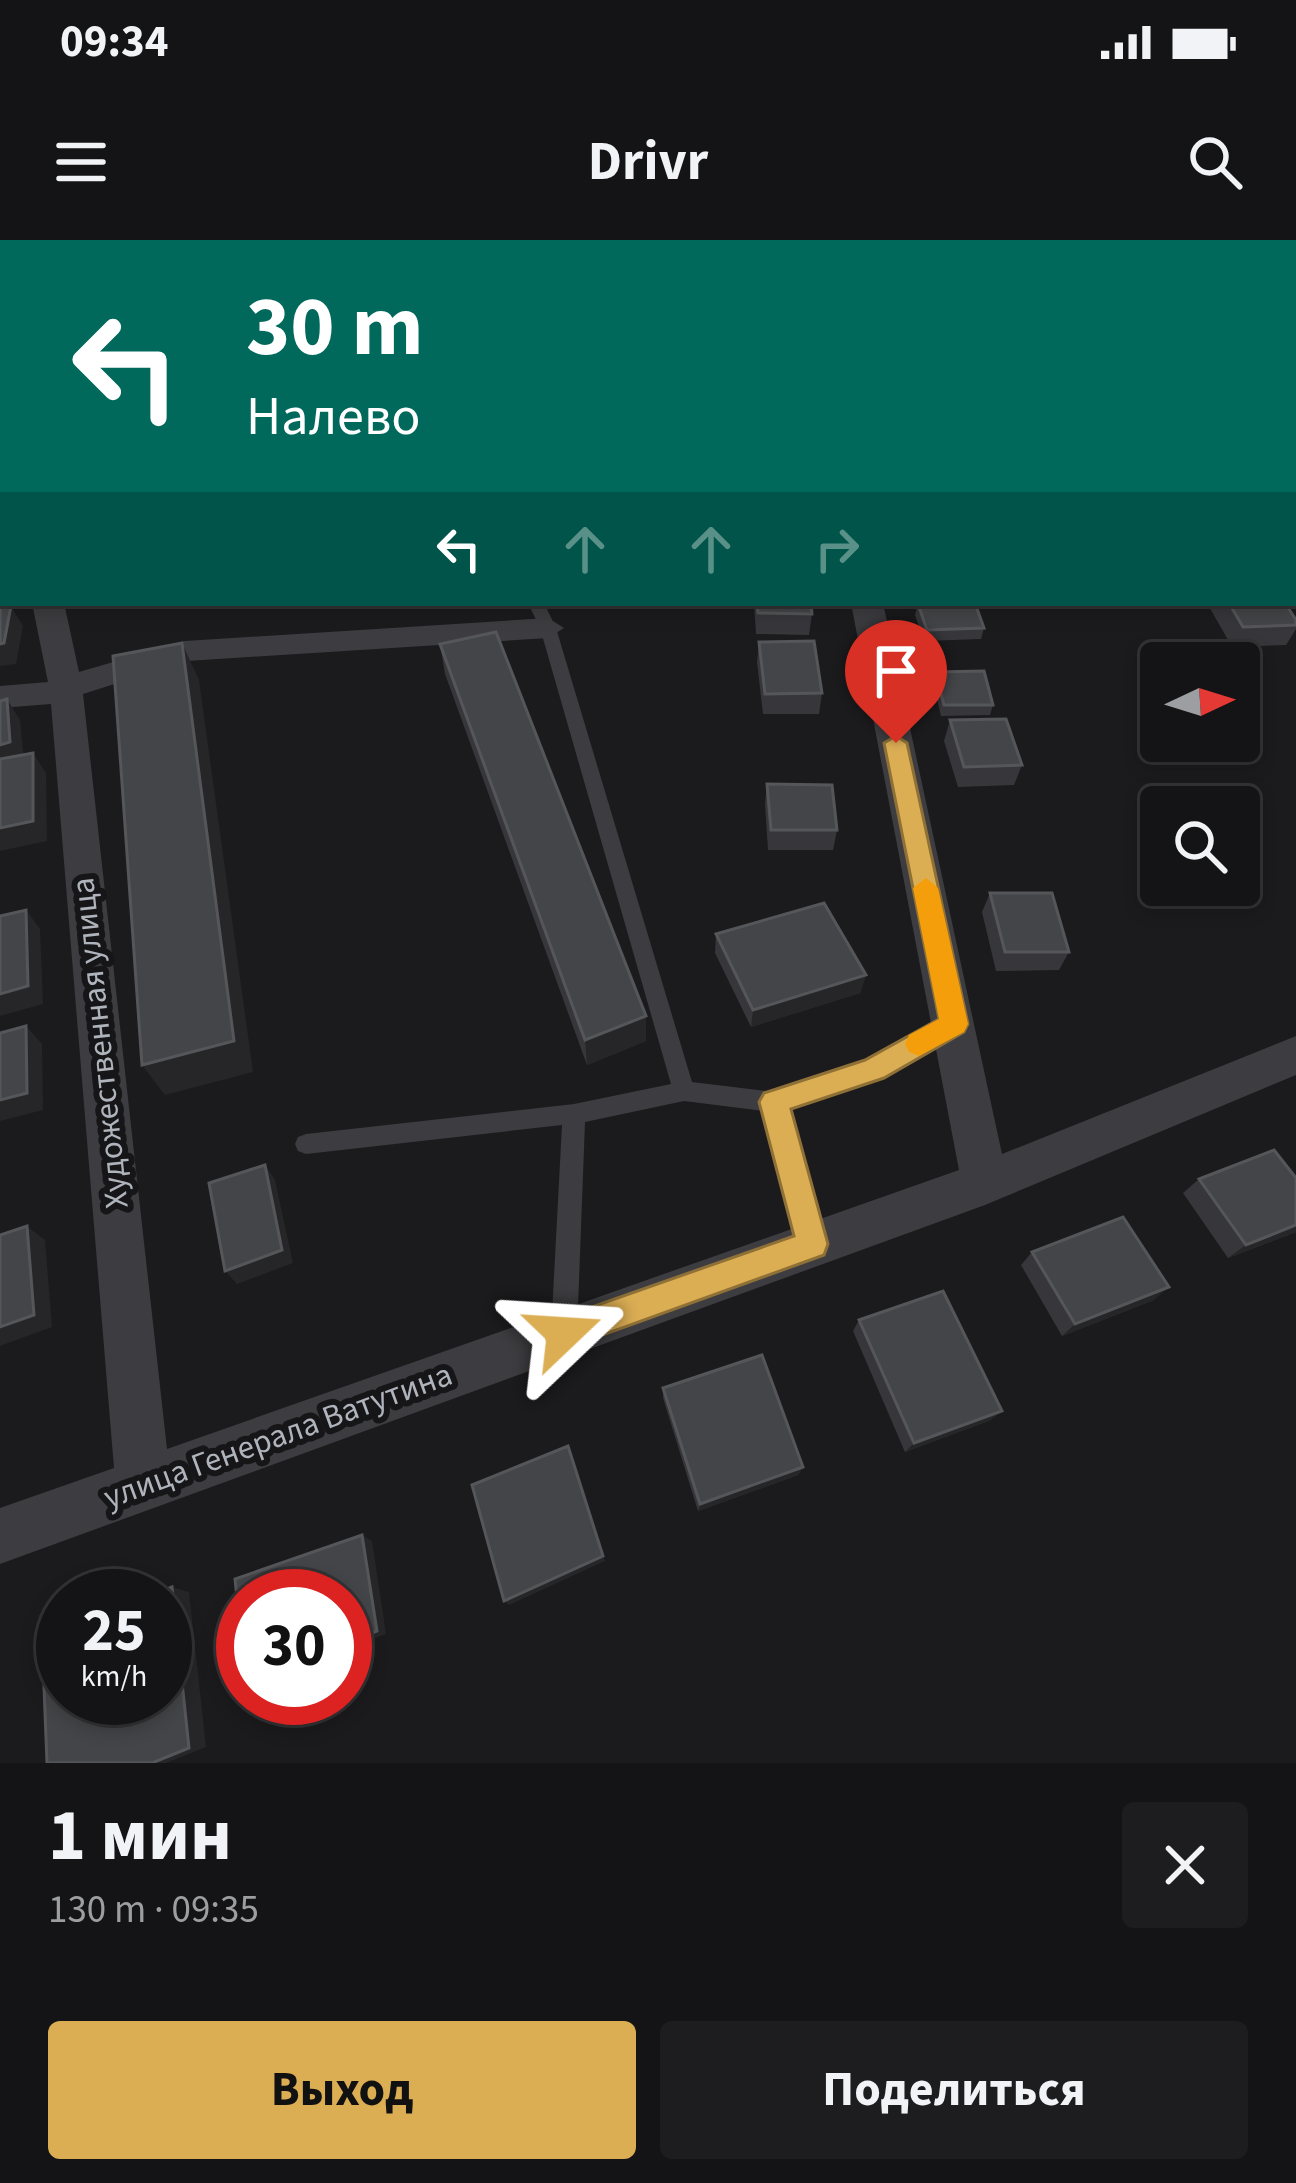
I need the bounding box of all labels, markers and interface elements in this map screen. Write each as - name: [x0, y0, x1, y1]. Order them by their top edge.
- text: 09:34: [60, 10, 169, 74]
- text: Drivr: [588, 124, 708, 201]
- icon: menu: [48, 129, 114, 195]
- icon: search: [1182, 129, 1248, 195]
- text: 30 m: [246, 268, 424, 388]
- icon: left: [48, 288, 204, 444]
- text: Налево: [246, 379, 421, 456]
- icon: left: [426, 516, 492, 582]
- icon: ahead: [552, 516, 618, 582]
- icon: ahead: [678, 516, 744, 582]
- icon: right: [804, 516, 870, 582]
- pin: [845, 620, 947, 743]
- icon: arrive: [863, 638, 929, 704]
- north arrow: [1140, 642, 1260, 762]
- map controls: [1140, 642, 1260, 906]
- button: search: [1140, 786, 1260, 906]
- street label: Художественная улица: [59, 875, 141, 1211]
- position arrow: [501, 1270, 627, 1396]
- street label: улица Генерала Ватутина: [97, 1351, 459, 1521]
- speed limit sign: 30: [216, 1569, 372, 1725]
- text: 25: [82, 1589, 146, 1674]
- text: km/h: [81, 1655, 147, 1698]
- text: 1 мин: [48, 1785, 232, 1888]
- button: close: [1122, 1802, 1248, 1928]
- text: 130 m · 09:35: [48, 1882, 259, 1938]
- button: Выход: [48, 2021, 636, 2159]
- button: Поделиться: [660, 2021, 1248, 2159]

